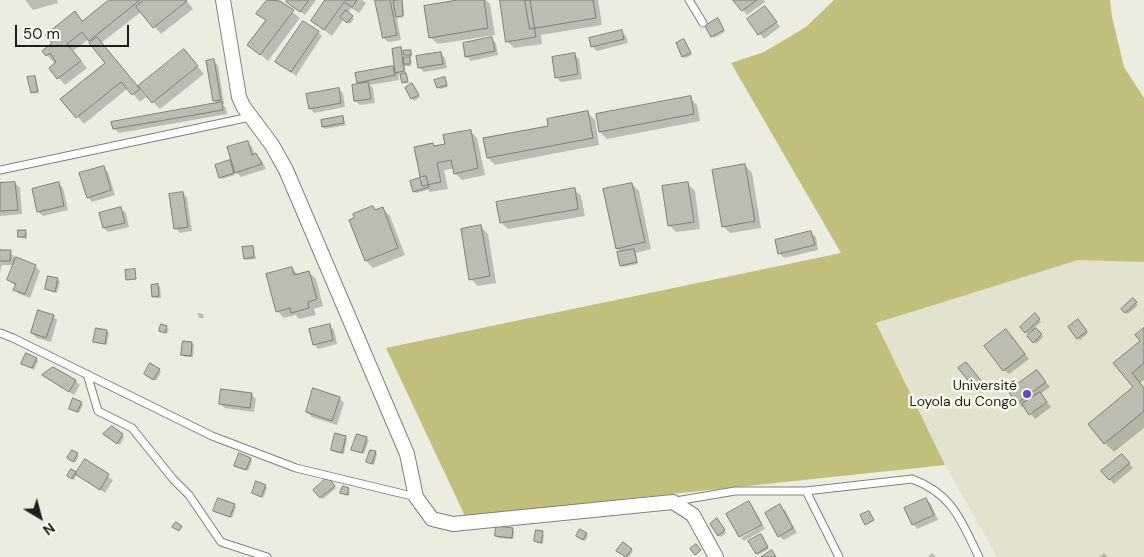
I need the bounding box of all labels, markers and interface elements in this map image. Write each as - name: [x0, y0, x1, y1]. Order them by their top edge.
- scale bar: [18, 15, 131, 47]
- text: 50 m: [23, 24, 60, 44]
- place label: Université Loyola du Congo: [910, 378, 1017, 411]
- marker: Université Loyola du Congo: [1021, 388, 1033, 400]
- north arrow: [15, 492, 65, 542]
- text: N: [40, 519, 59, 539]

